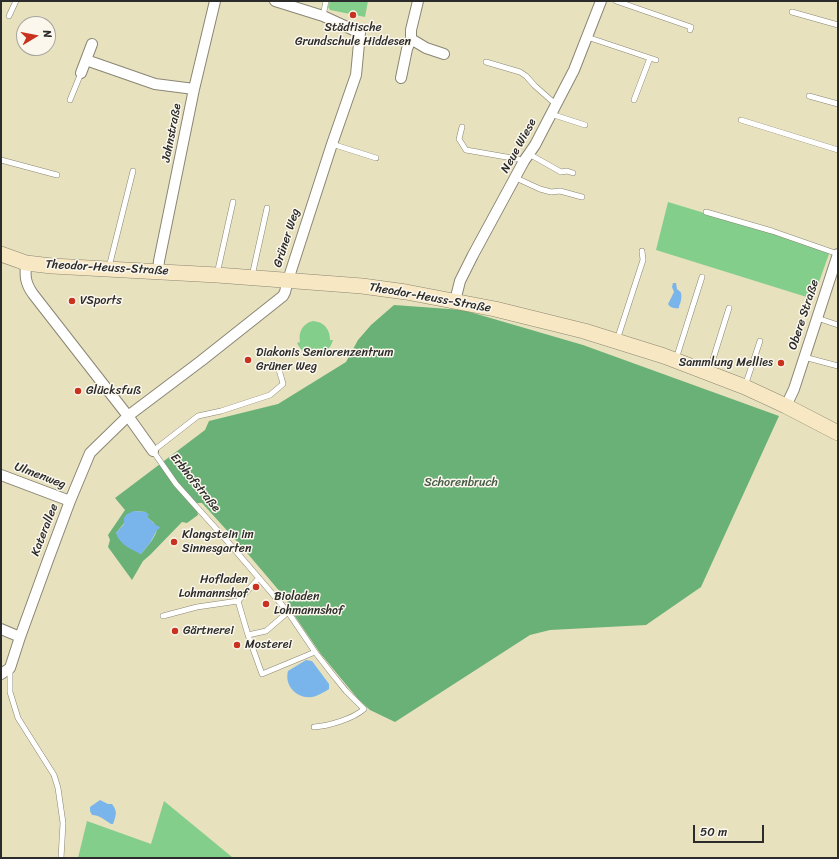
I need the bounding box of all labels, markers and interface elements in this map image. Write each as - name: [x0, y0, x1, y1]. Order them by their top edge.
- marker: Städtische Grundschule Hiddesen: [348, 10, 358, 20]
- north arrow: [16, 16, 56, 56]
- place label: Städtische Grundschule Hiddesen: [295, 21, 411, 49]
- text: N: [37, 29, 57, 39]
- street label: Jahnstraße: [159, 102, 185, 164]
- street label: Neue Wiese: [498, 116, 540, 176]
- street label: Grüner Weg: [271, 207, 303, 269]
- street label: Theodor-Heuss-Straße: [45, 258, 169, 278]
- street label: Obere Straße: [786, 278, 822, 352]
- street label: Theodor-Heuss-Straße: [368, 280, 492, 316]
- place label: VSports: [80, 294, 122, 308]
- marker: VSports: [67, 296, 77, 306]
- place label: Diakonis Seniorenzentrum Grüner Weg: [256, 346, 393, 374]
- marker: Diakonis Seniorenzentrum Grüner Weg: [243, 355, 253, 365]
- place label: Sammlung Mellies: [679, 356, 773, 370]
- marker: Sammlung Mellies: [776, 358, 786, 368]
- place label: Glücksfuß: [86, 384, 141, 398]
- marker: Glücksfuß: [73, 386, 83, 396]
- street label: Erbhofstraße: [167, 451, 223, 515]
- street label: Ulmenweg: [12, 460, 68, 492]
- park label: Schorenbruch: [424, 476, 498, 490]
- street label: Katerallee: [28, 502, 62, 558]
- place label: Klangstein im Sinnesgarten: [182, 528, 254, 556]
- marker: Klangstein im Sinnesgarten: [169, 537, 179, 547]
- place label: Hofladen Lohmannshof: [179, 573, 248, 601]
- marker: Hofladen Lohmannshof: [251, 582, 261, 592]
- place label: Bioladen Lohmannshof: [274, 590, 343, 618]
- marker: Bioladen Lohmannshof: [261, 599, 271, 609]
- place label: Gärtnerei: [183, 624, 234, 638]
- marker: Gärtnerei: [170, 626, 180, 636]
- place label: Mosterei: [245, 638, 292, 652]
- marker: Mosterei: [232, 640, 242, 650]
- scale bar: [695, 817, 766, 843]
- text: 50 m: [700, 821, 727, 843]

